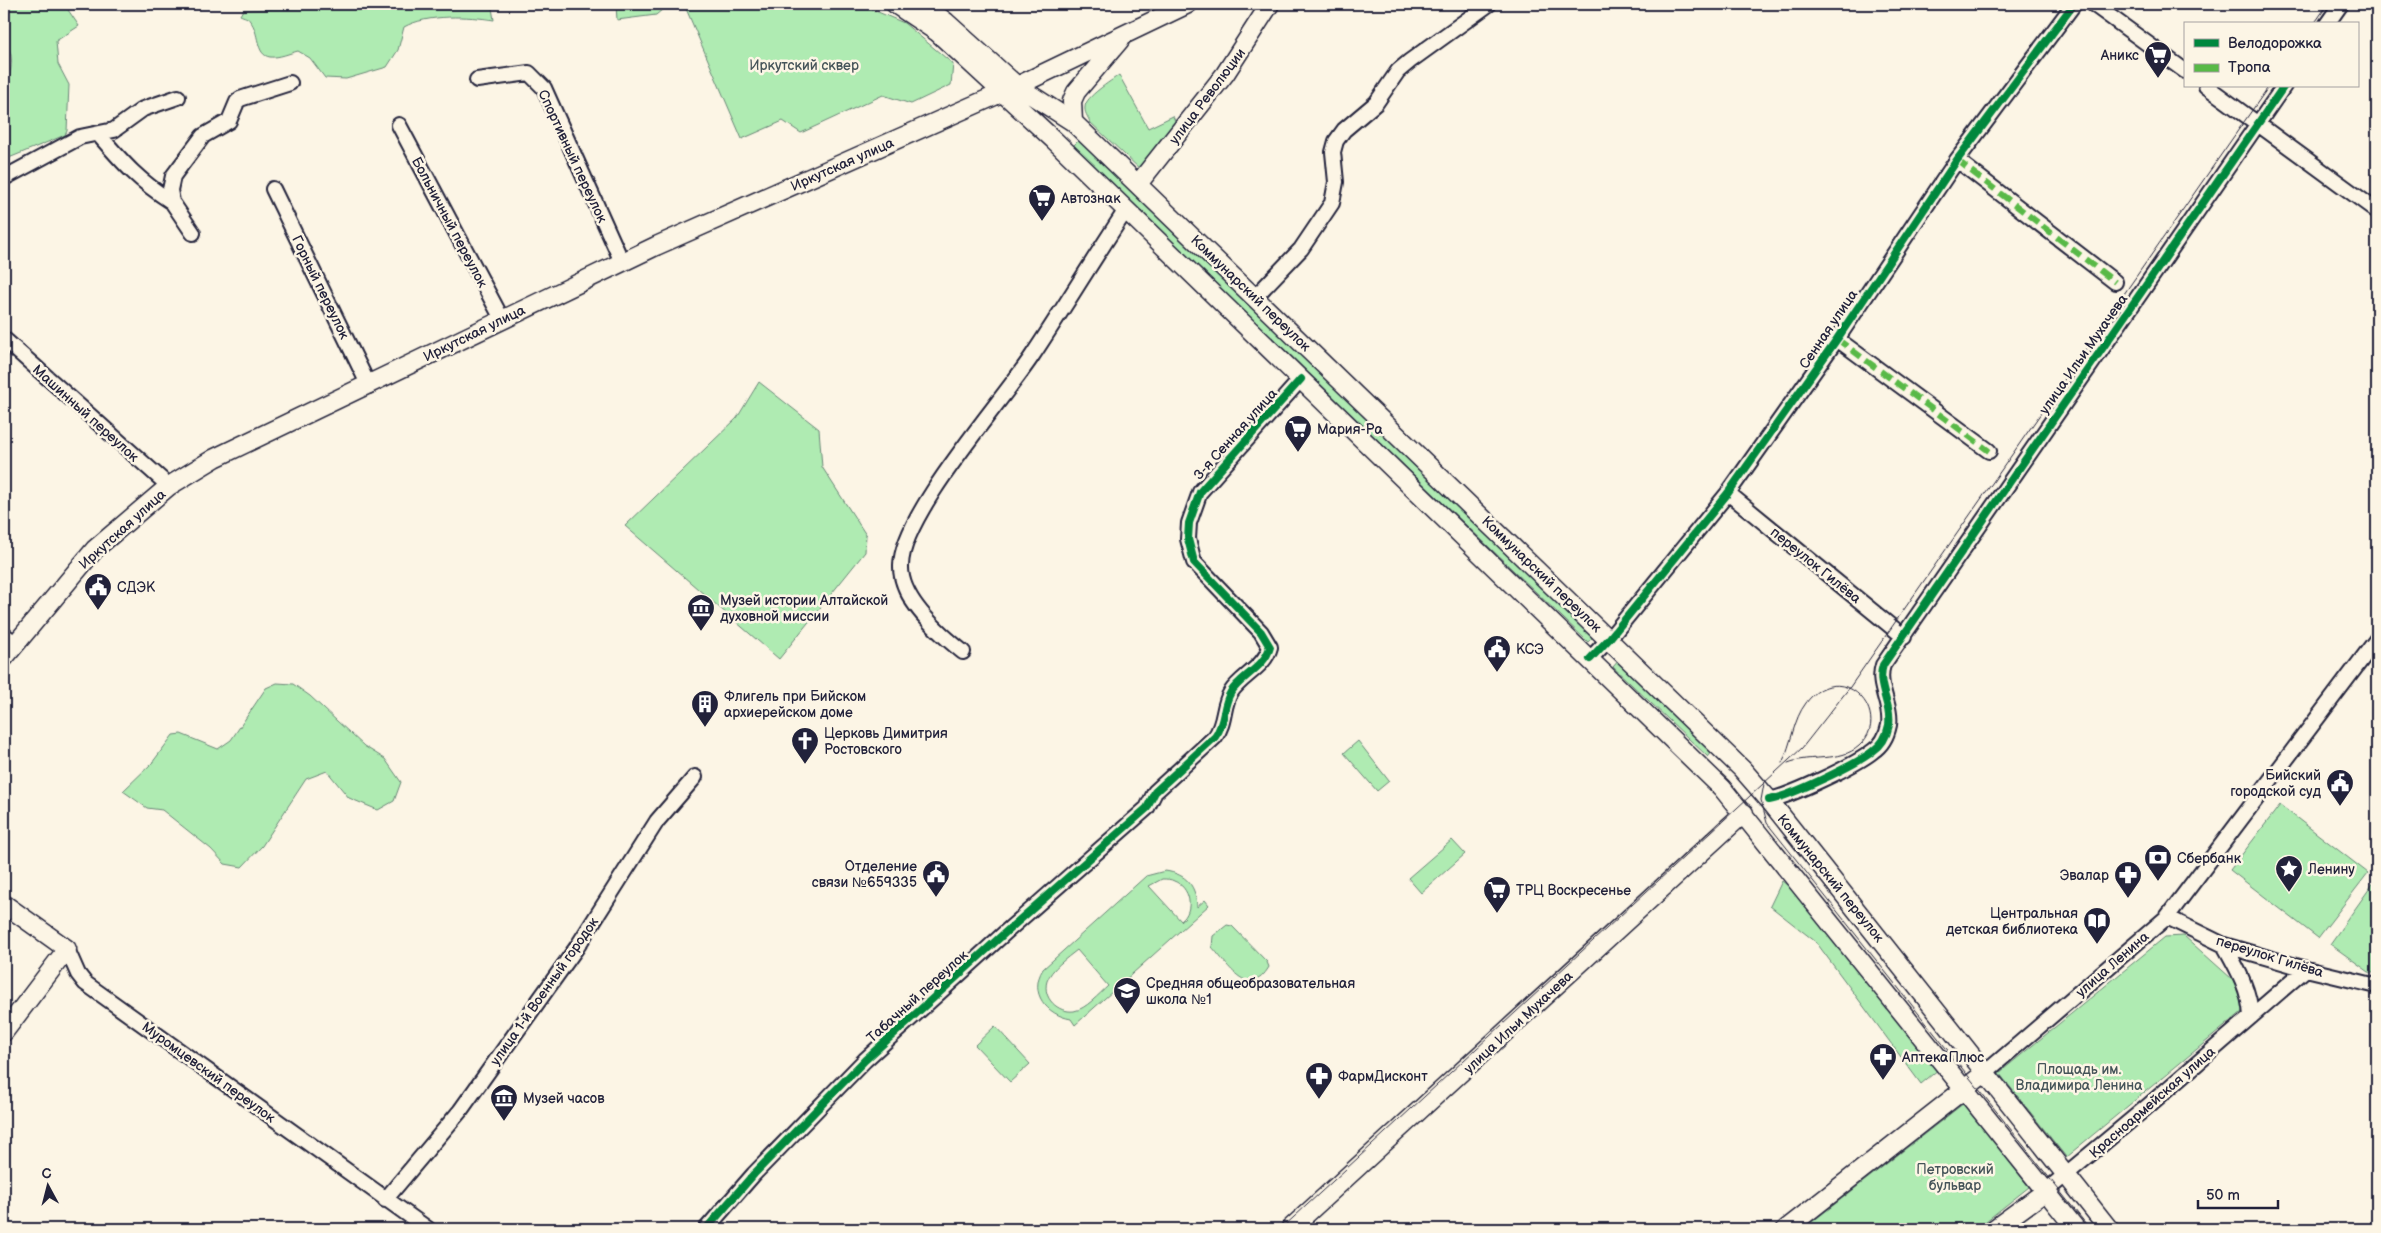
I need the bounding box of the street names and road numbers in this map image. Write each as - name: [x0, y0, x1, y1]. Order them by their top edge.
- street label: улица Революции: [1166, 45, 1249, 148]
- street label: Спортивный переулок: [534, 87, 611, 226]
- street label: Иркутская улица: [788, 134, 897, 195]
- street label: Больничный переулок: [408, 154, 491, 291]
- street label: Коммунарский переулок: [1187, 232, 1314, 355]
- street label: Горный переулок: [288, 233, 353, 342]
- street label: Сенная улица: [1796, 286, 1862, 372]
- street label: улица Ильи Мухачева: [2036, 290, 2132, 418]
- street label: Иркутская улица: [421, 301, 528, 365]
- street label: Машинный переулок: [29, 361, 143, 466]
- street label: 3-я Сенная улица: [1190, 385, 1281, 483]
- street label: Иркутская улица: [75, 485, 170, 573]
- street label: Коммунарский переулок: [1478, 513, 1605, 636]
- street label: переулок Гилёва: [1767, 524, 1865, 607]
- street label: Коммунарский переулок: [1774, 811, 1888, 946]
- street label: улица 1-й Военный городок: [487, 913, 602, 1069]
- street label: улица Ленина: [2072, 928, 2153, 1001]
- street label: переулок Гилёва: [2214, 932, 2326, 981]
- street label: Табачный переулок: [863, 946, 972, 1046]
- street label: улица Ильи Мухачева: [1460, 967, 1577, 1077]
- street label: Муромцевский переулок: [139, 1018, 279, 1127]
- street label: Красноармейская улица: [2086, 1043, 2219, 1162]

